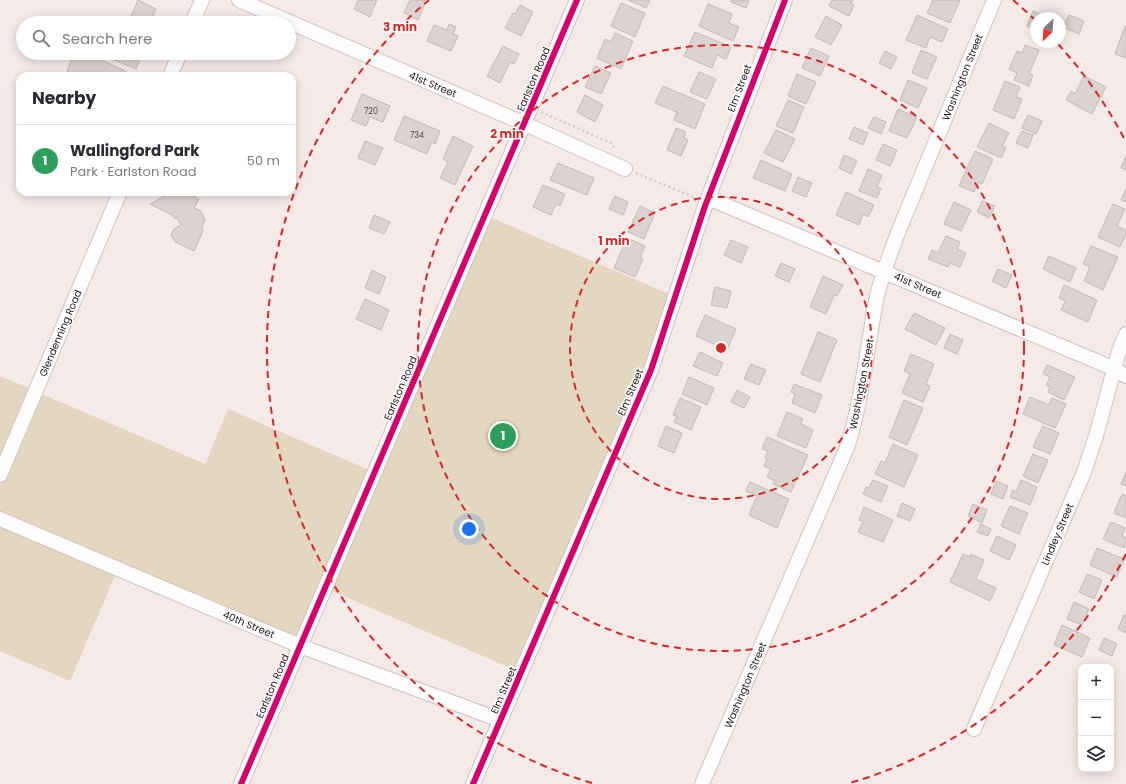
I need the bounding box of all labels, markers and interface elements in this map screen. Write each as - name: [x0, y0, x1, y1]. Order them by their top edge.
- north arrow: [1030, 12, 1066, 48]
- search box: [16, 16, 296, 60]
- text: 3 min: [383, 18, 417, 35]
- icon: search: [30, 27, 52, 49]
- text: Search here: [62, 28, 152, 49]
- street label: Washington Street: [938, 31, 987, 123]
- street label: Earlston Road: [513, 45, 554, 114]
- street label: Elm Street: [724, 62, 756, 114]
- street label: 41st Street: [407, 68, 459, 101]
- text: Nearby: [32, 86, 96, 110]
- house number: 720: [364, 106, 378, 117]
- text: 2 min: [490, 125, 524, 142]
- house number: 734: [410, 130, 424, 141]
- text: Wallingford Park: [70, 140, 200, 161]
- text: 1: [43, 151, 47, 170]
- text: 50 m: [247, 151, 280, 170]
- text: Park · Earlston Road: [70, 162, 197, 181]
- text: 1 min: [598, 232, 630, 249]
- street label: 41st Street: [892, 269, 944, 302]
- street label: Glendenning Road: [35, 288, 86, 379]
- street label: Washington Street: [845, 337, 878, 431]
- centre of rings: [714, 341, 728, 355]
- street label: Earlston Road: [380, 354, 421, 423]
- street label: Elm Street: [614, 366, 647, 418]
- pin: 1: [490, 421, 516, 451]
- street label: Lindley Street: [1038, 500, 1077, 568]
- your location: [459, 519, 479, 539]
- street label: 40th Street: [221, 607, 277, 642]
- street label: Washington Street: [721, 640, 771, 731]
- street label: Earlston Road: [252, 652, 293, 721]
- street label: Elm Street: [487, 664, 520, 716]
- map controls: [1078, 664, 1114, 772]
- button: +: [1078, 664, 1114, 700]
- button: −: [1078, 700, 1114, 736]
- button: layers: [1078, 736, 1114, 772]

